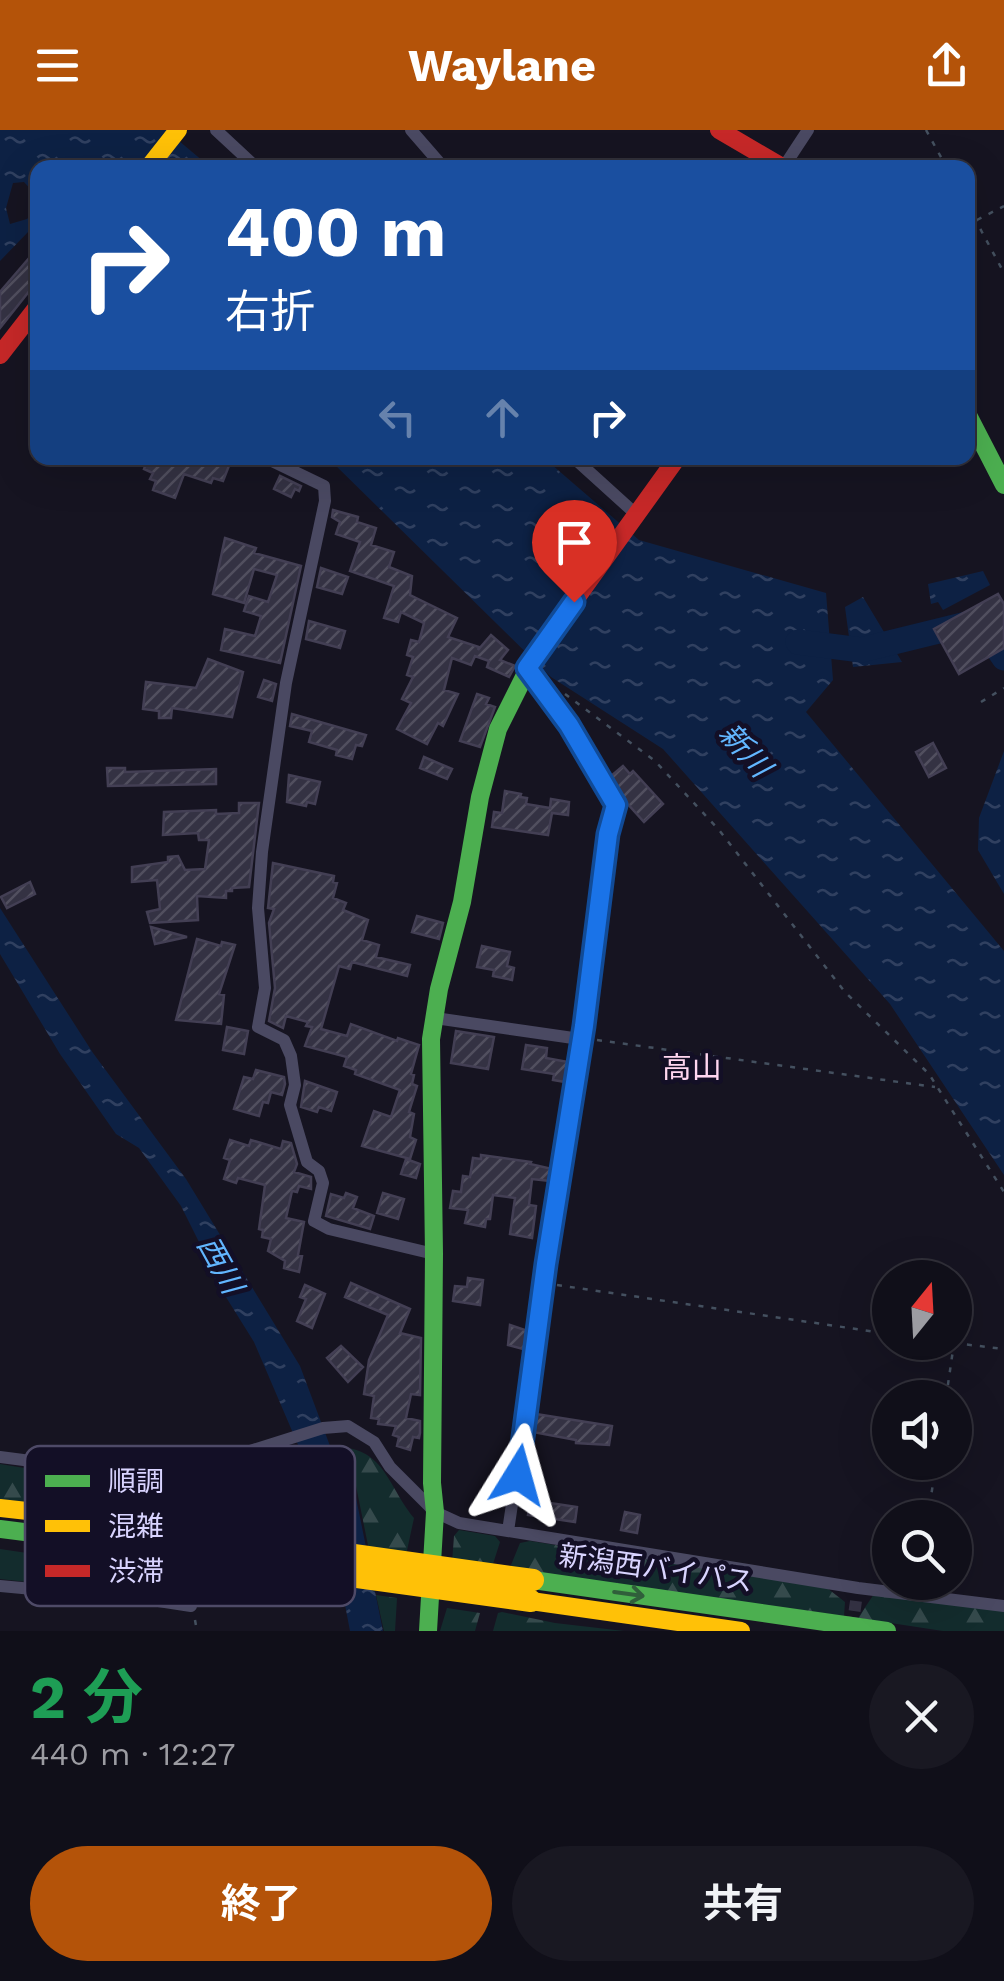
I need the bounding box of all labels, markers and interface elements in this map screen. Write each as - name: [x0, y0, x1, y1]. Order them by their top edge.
- icon: menu: [30, 38, 85, 93]
- icon: share: [919, 38, 974, 93]
- text: Waylane: [408, 39, 596, 92]
- text: 400 m: [225, 191, 446, 273]
- icon: right: [60, 200, 190, 330]
- text: 右折: [225, 285, 315, 338]
- icon: left: [370, 390, 425, 445]
- icon: ahead: [475, 390, 530, 445]
- icon: right: [580, 390, 635, 445]
- pin: [532, 500, 617, 603]
- icon: arrive: [547, 515, 602, 570]
- water label: 新川: [712, 716, 780, 786]
- district label: 高山: [662, 1050, 722, 1085]
- water label: 西川: [191, 1230, 252, 1302]
- north arrow: [872, 1260, 972, 1360]
- map controls: [872, 1260, 972, 1600]
- button: sound: [872, 1380, 972, 1480]
- position arrow: [466, 1423, 570, 1527]
- legend: [25, 1446, 355, 1606]
- text: 順調: [108, 1465, 164, 1498]
- button: search: [872, 1500, 972, 1600]
- text: 混雑: [108, 1510, 164, 1543]
- street label: 新潟西バイパス: [557, 1539, 755, 1598]
- text: 渋滞: [108, 1555, 164, 1588]
- one-way arrow: [613, 1585, 645, 1604]
- text: 2 分: [30, 1662, 143, 1733]
- button: close: [869, 1664, 974, 1769]
- text: 440 m · 12:27: [30, 1735, 235, 1773]
- button: 終了: [30, 1846, 492, 1961]
- button: 共有: [512, 1846, 974, 1961]

